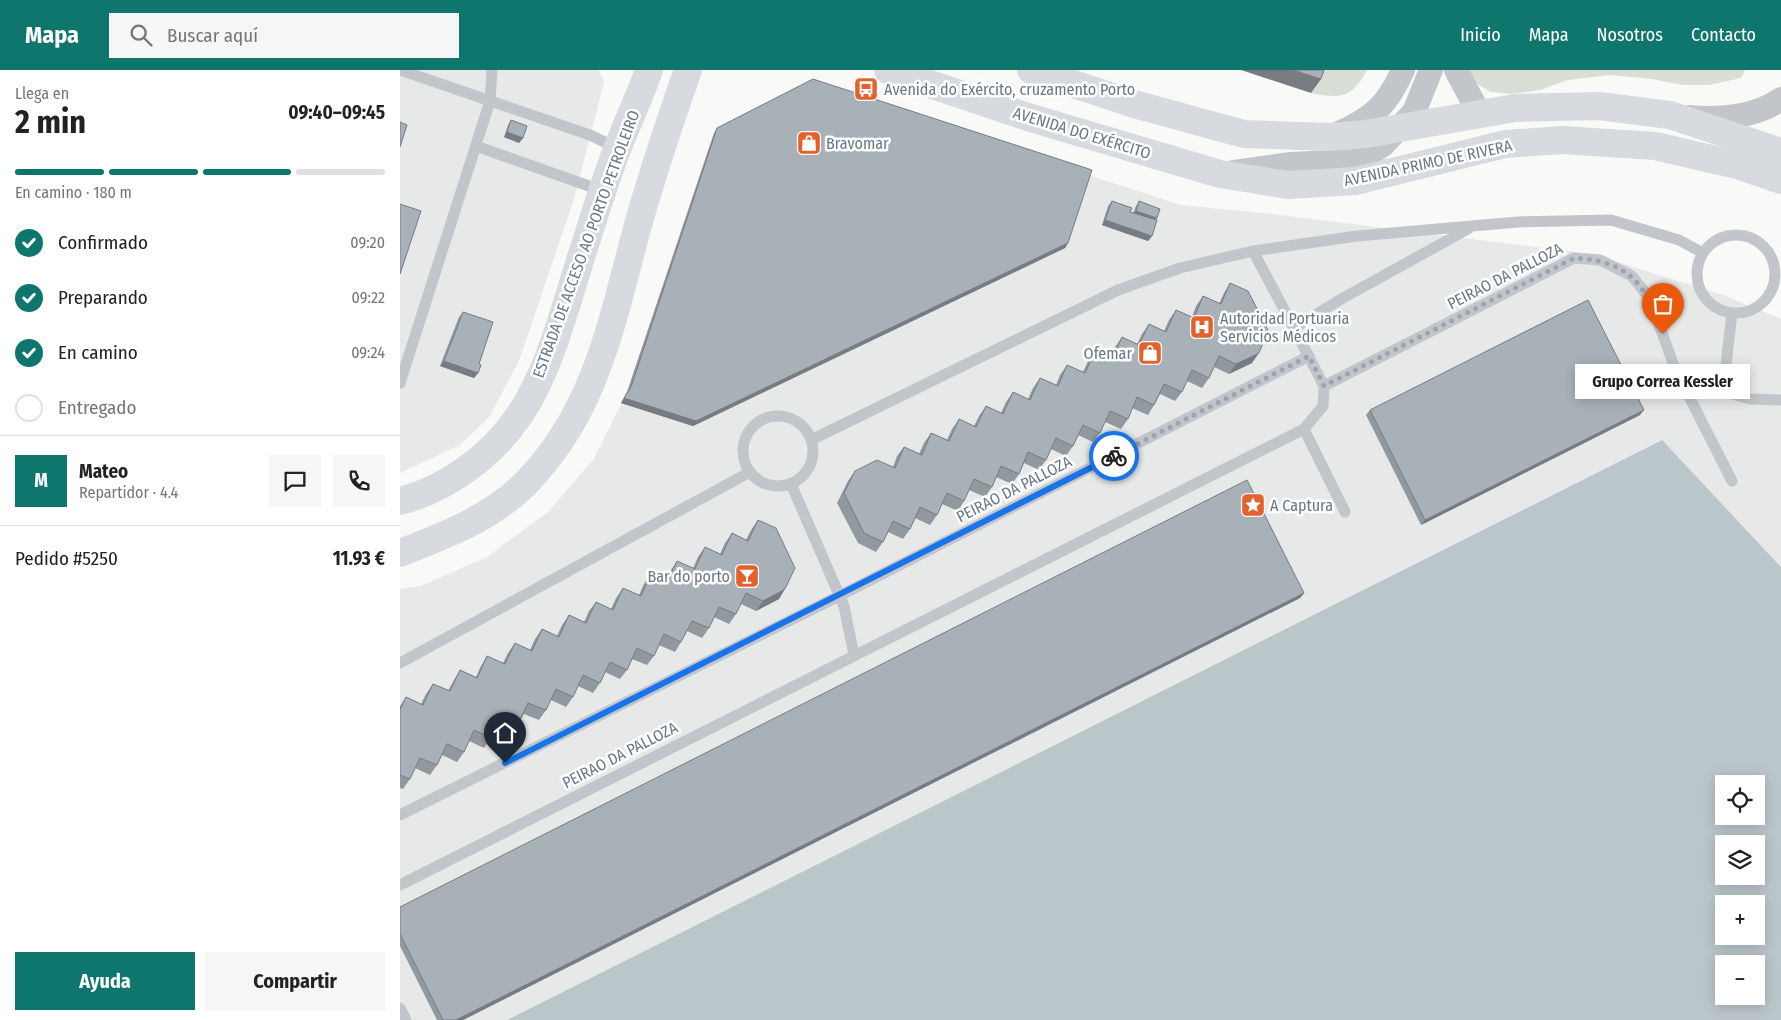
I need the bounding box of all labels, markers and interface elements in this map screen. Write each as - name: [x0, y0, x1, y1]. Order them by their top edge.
- search box: [109, 13, 459, 58]
- text: Mapa: [25, 21, 79, 49]
- icon: search: [127, 21, 155, 49]
- text: Buscar aquí: [167, 24, 258, 47]
- text: Inicio: [1460, 24, 1501, 46]
- text: Mapa: [1529, 24, 1569, 46]
- text: Nosotros: [1597, 24, 1663, 46]
- text: Contacto: [1691, 24, 1756, 46]
- bus stop icon: Avenida do Exército, cruzamento Porto: [853, 76, 879, 102]
- place label: Avenida do Exército, cruzamento Porto: [884, 80, 1135, 99]
- text: Llega en: [15, 84, 69, 103]
- text: 09:40–09:45: [288, 101, 385, 124]
- text: 2 min: [15, 103, 86, 141]
- street label: AVENIDA DO EXÉRCITO: [1011, 103, 1153, 163]
- street label: ESTRADA DE ACCESO AO PORTO PETROLEIRO: [529, 108, 643, 380]
- shop icon: Bravomar: [796, 130, 822, 156]
- place label: Bravomar: [826, 134, 889, 153]
- street label: AVENIDA PRIMO DE RIVERA: [1342, 136, 1514, 190]
- text: En camino · 180 m: [15, 183, 132, 202]
- icon: check: [15, 229, 43, 257]
- text: Confirmado: [58, 231, 148, 254]
- text: 09:20: [350, 233, 385, 252]
- street label: PEIRAO DA PALLOZA: [1444, 238, 1566, 313]
- pin: [1642, 283, 1684, 334]
- icon: check: [15, 284, 43, 312]
- text: Preparando: [58, 286, 148, 309]
- text: 09:22: [352, 288, 385, 307]
- icon: bag: [1649, 290, 1677, 318]
- place label: Autoridad Portuaria Servicios Médicos: [1220, 309, 1350, 346]
- hospital icon: Autoridad Portuaria Servicios Médicos: [1189, 314, 1215, 340]
- icon: check: [15, 339, 43, 367]
- shop icon: Ofemar: [1137, 340, 1163, 366]
- text: En camino: [58, 341, 138, 364]
- text: 09:24: [351, 343, 385, 362]
- place label: Ofemar: [1084, 344, 1132, 363]
- callout: Grupo Correa Kessler: [1576, 364, 1750, 399]
- text: Grupo Correa Kessler: [1592, 372, 1733, 391]
- text: Entregado: [58, 396, 137, 419]
- courier: [1089, 431, 1139, 481]
- icon: bike: [1100, 442, 1128, 470]
- street label: PEIRAO DA PALLOZA: [953, 451, 1075, 526]
- button: chat: [269, 455, 321, 507]
- button: phone: [333, 455, 385, 507]
- text: Mateo: [79, 460, 128, 483]
- text: M: [34, 469, 48, 492]
- text: Repartidor · 4.4: [79, 483, 178, 502]
- place icon: A Captura: [1240, 492, 1266, 518]
- place label: A Captura: [1270, 496, 1333, 515]
- text: Pedido #5250: [15, 547, 118, 570]
- text: 11.93 €: [333, 547, 385, 570]
- bar icon: Bar do porto: [734, 563, 760, 589]
- place label: Bar do porto: [647, 567, 730, 586]
- pin: [484, 712, 526, 763]
- street label: PEIRAO DA PALLOZA: [559, 717, 681, 792]
- icon: home: [491, 719, 519, 747]
- map controls: [1715, 775, 1765, 1005]
- button: locate: [1715, 775, 1765, 825]
- button: layers: [1715, 835, 1765, 885]
- button: +: [1715, 895, 1765, 945]
- button: Ayuda: [15, 952, 195, 1010]
- button: Compartir: [205, 952, 385, 1010]
- button: −: [1715, 955, 1765, 1005]

